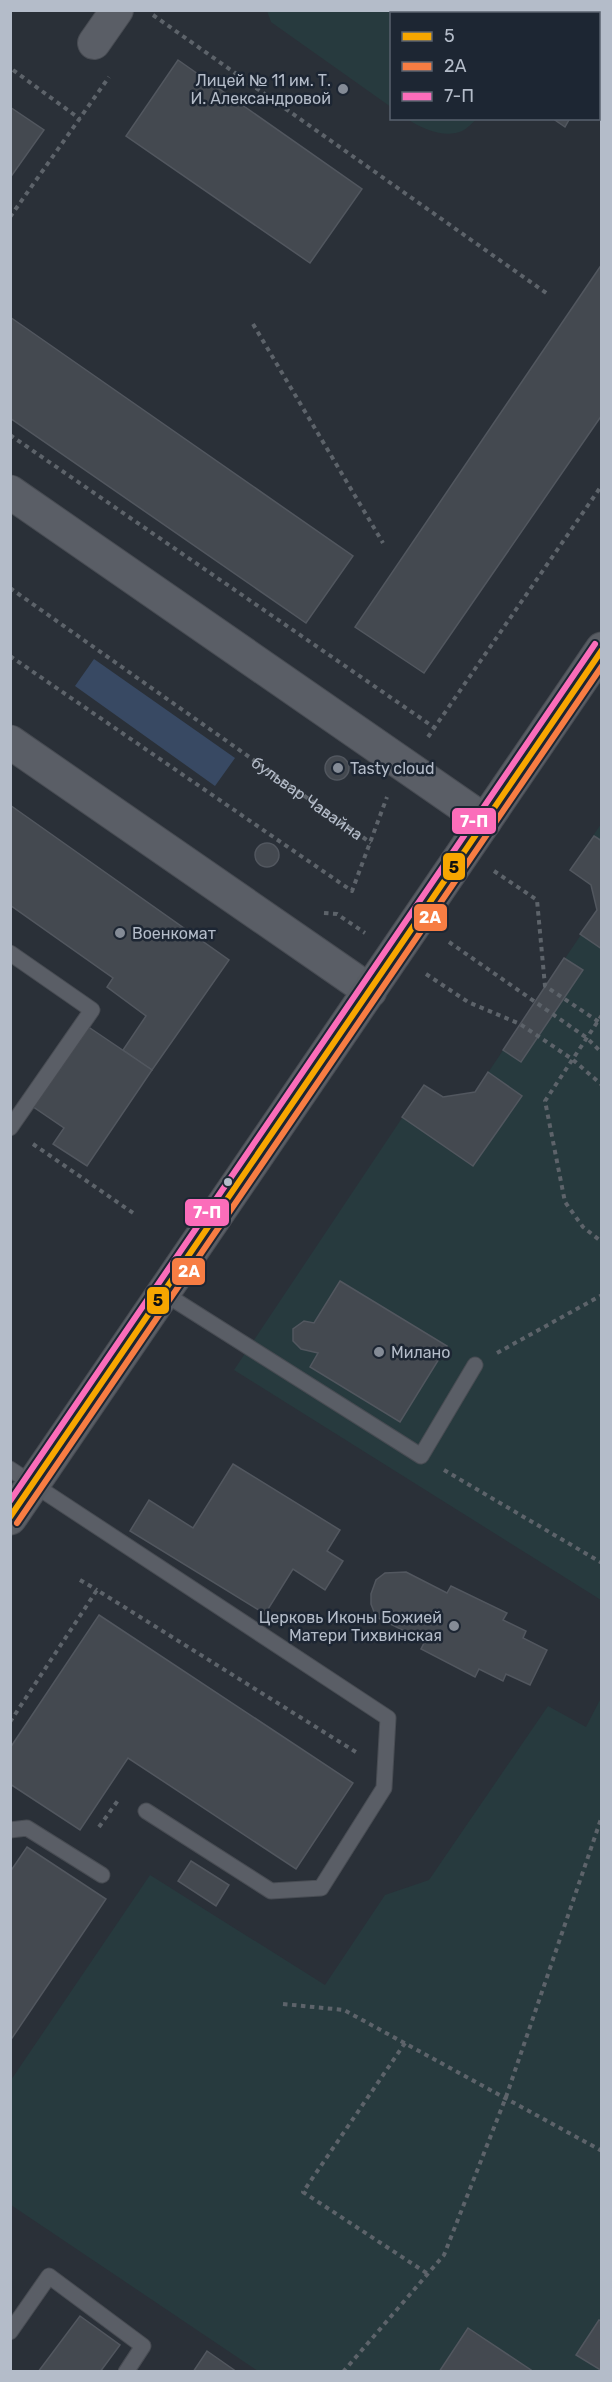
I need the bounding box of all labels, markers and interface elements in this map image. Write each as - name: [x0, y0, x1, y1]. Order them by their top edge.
- legend: [390, 12, 600, 120]
- text: 5: [444, 25, 455, 47]
- text: 2А: [444, 55, 467, 77]
- place label: Лицей № 11 им. Т. И. Александровой: [191, 71, 331, 108]
- marker: Лицей № 11 им. Т. И. Александровой: [336, 82, 350, 96]
- text: 7-П: [444, 85, 474, 107]
- street label: бульвар Чавайна: [248, 753, 366, 844]
- place label: Tasty cloud: [350, 759, 434, 778]
- marker: Tasty cloud: [331, 761, 345, 775]
- line badge: 7-П: [451, 807, 497, 835]
- text: 7-П: [460, 812, 488, 831]
- line badge: 5: [442, 852, 466, 881]
- text: 5: [449, 858, 459, 877]
- line badge: 2А: [413, 903, 448, 932]
- text: 2А: [419, 908, 441, 927]
- place label: Военкомат: [132, 924, 216, 943]
- marker: Военкомат: [113, 926, 127, 940]
- unlabelled marker: [222, 1176, 234, 1188]
- line badge: 7-П: [184, 1198, 230, 1227]
- text: 7-П: [193, 1203, 221, 1222]
- line badge: 2А: [171, 1257, 206, 1286]
- text: 2А: [178, 1262, 200, 1281]
- line badge: 5: [146, 1286, 170, 1315]
- text: 5: [153, 1291, 163, 1310]
- place label: Милано: [391, 1343, 451, 1362]
- marker: Милано: [372, 1345, 386, 1359]
- place label: Церковь Иконы Божией Матери Тихвинская: [259, 1608, 442, 1645]
- marker: Церковь Иконы Божией Матери Тихвинская: [447, 1619, 461, 1633]

